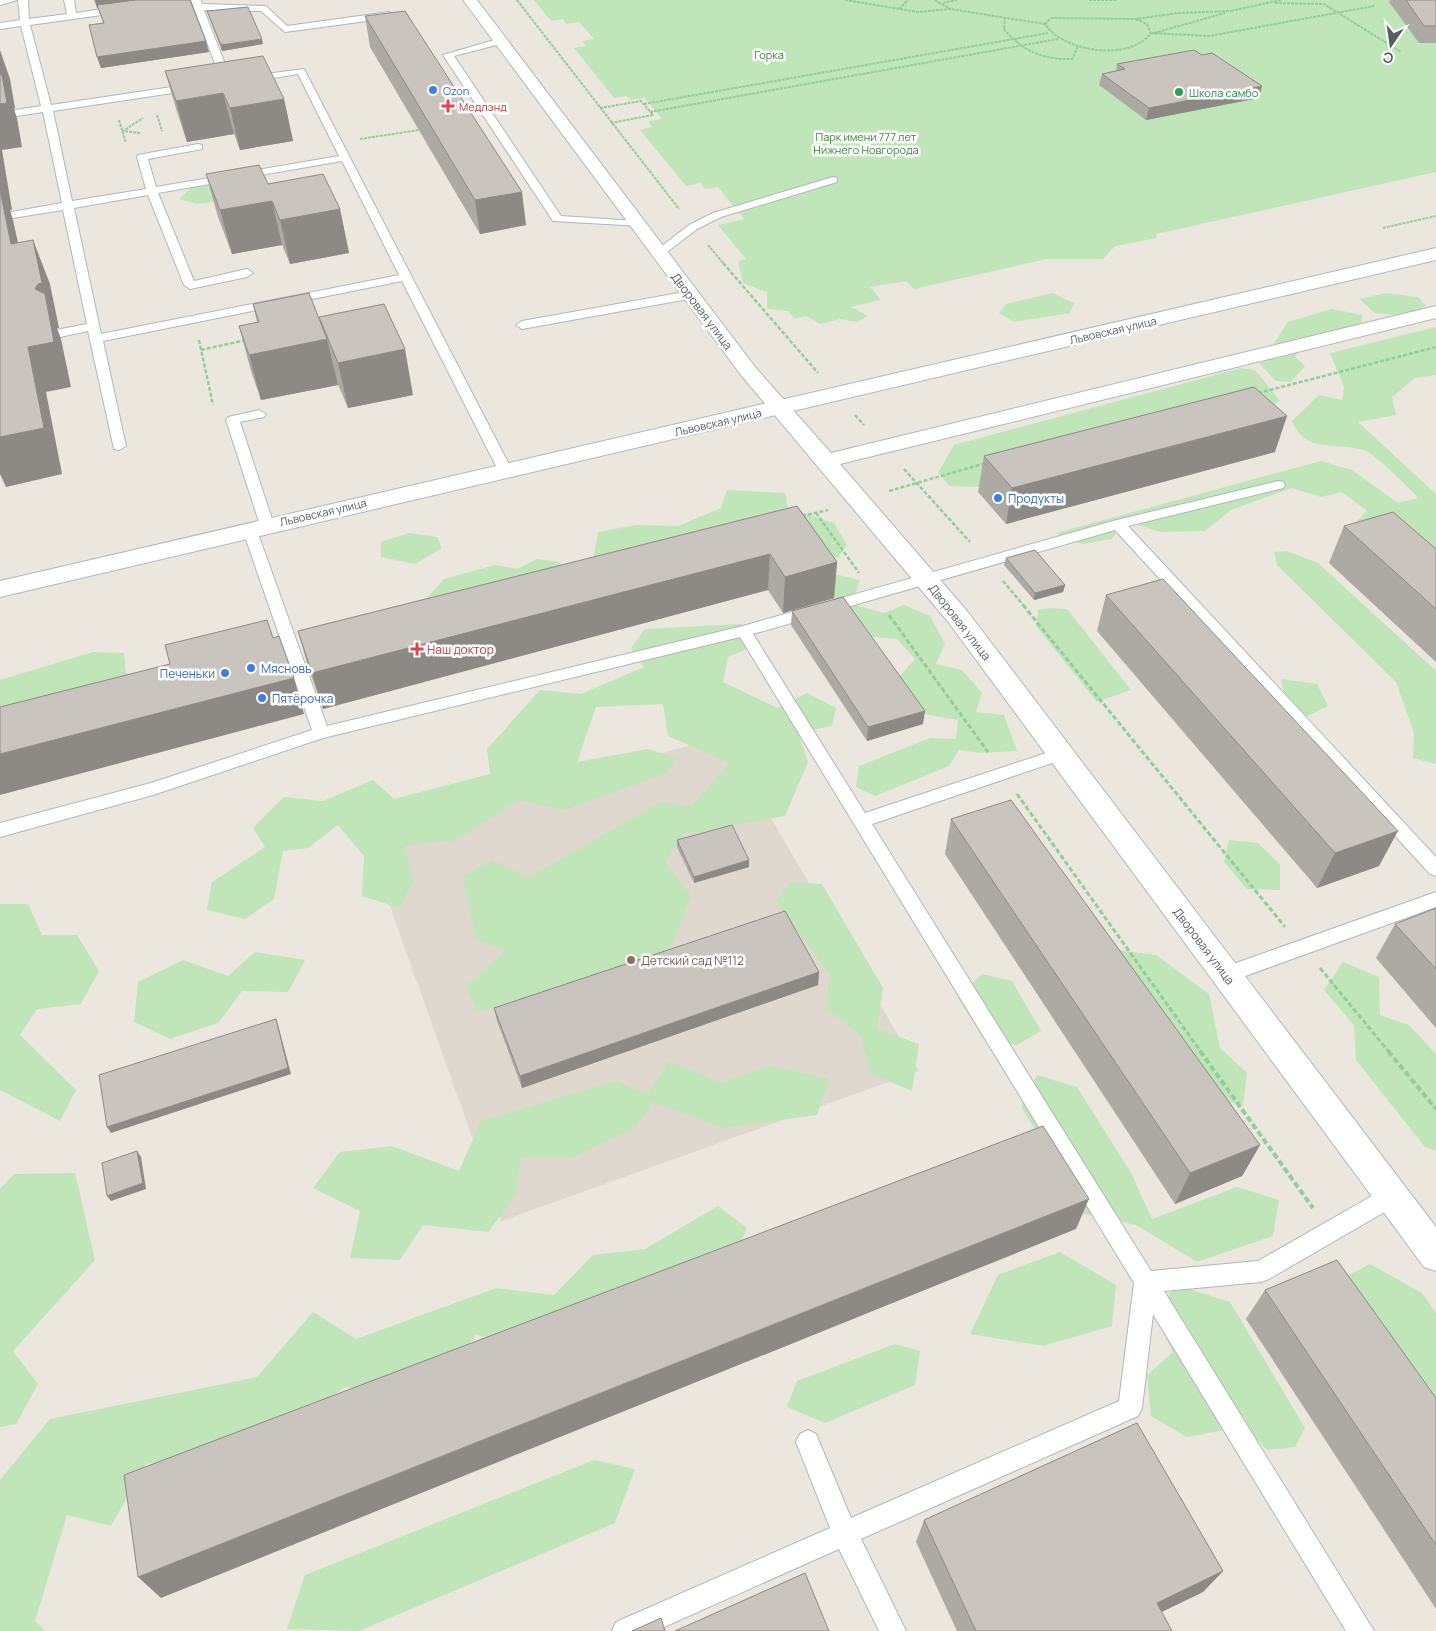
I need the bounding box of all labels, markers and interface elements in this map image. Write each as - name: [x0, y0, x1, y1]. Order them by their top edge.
- north arrow: [1366, 20, 1416, 70]
- park label: Горка: [754, 47, 784, 62]
- text: С: [1381, 48, 1395, 69]
- place label: Ozon: [443, 83, 469, 98]
- marker: Ozon: [427, 84, 439, 96]
- place label: Школа самбо: [1189, 85, 1259, 100]
- marker: Школа самбо: [1173, 86, 1185, 98]
- marker: Медлэнд: [441, 99, 455, 113]
- place label: Медлэнд: [459, 99, 507, 114]
- park label: Парк имени 777 лет Нижнего Новгорода: [813, 129, 919, 157]
- street label: Дворовая улица: [667, 269, 737, 353]
- street label: Львовская улица: [1068, 313, 1158, 347]
- street label: Львовская улица: [673, 405, 763, 439]
- place label: Продукты: [1008, 490, 1064, 507]
- marker: Продукты: [992, 492, 1004, 504]
- street label: Львовская улица: [278, 495, 368, 529]
- street label: Дворовая улица: [925, 580, 995, 664]
- place label: Наш доктор: [427, 641, 494, 658]
- marker: Наш доктор: [411, 643, 423, 655]
- place label: Мясновъ: [261, 660, 312, 677]
- marker: Мясновъ: [245, 662, 257, 674]
- place label: Печеньки: [160, 665, 215, 682]
- marker: Печеньки: [219, 667, 231, 679]
- place label: Пятёрочка: [272, 690, 333, 707]
- marker: Пятёрочка: [256, 692, 268, 704]
- street label: Дворовая улица: [1169, 904, 1239, 988]
- place label: Детский сад №112: [641, 952, 744, 969]
- marker: Детский сад №112: [625, 954, 637, 966]

